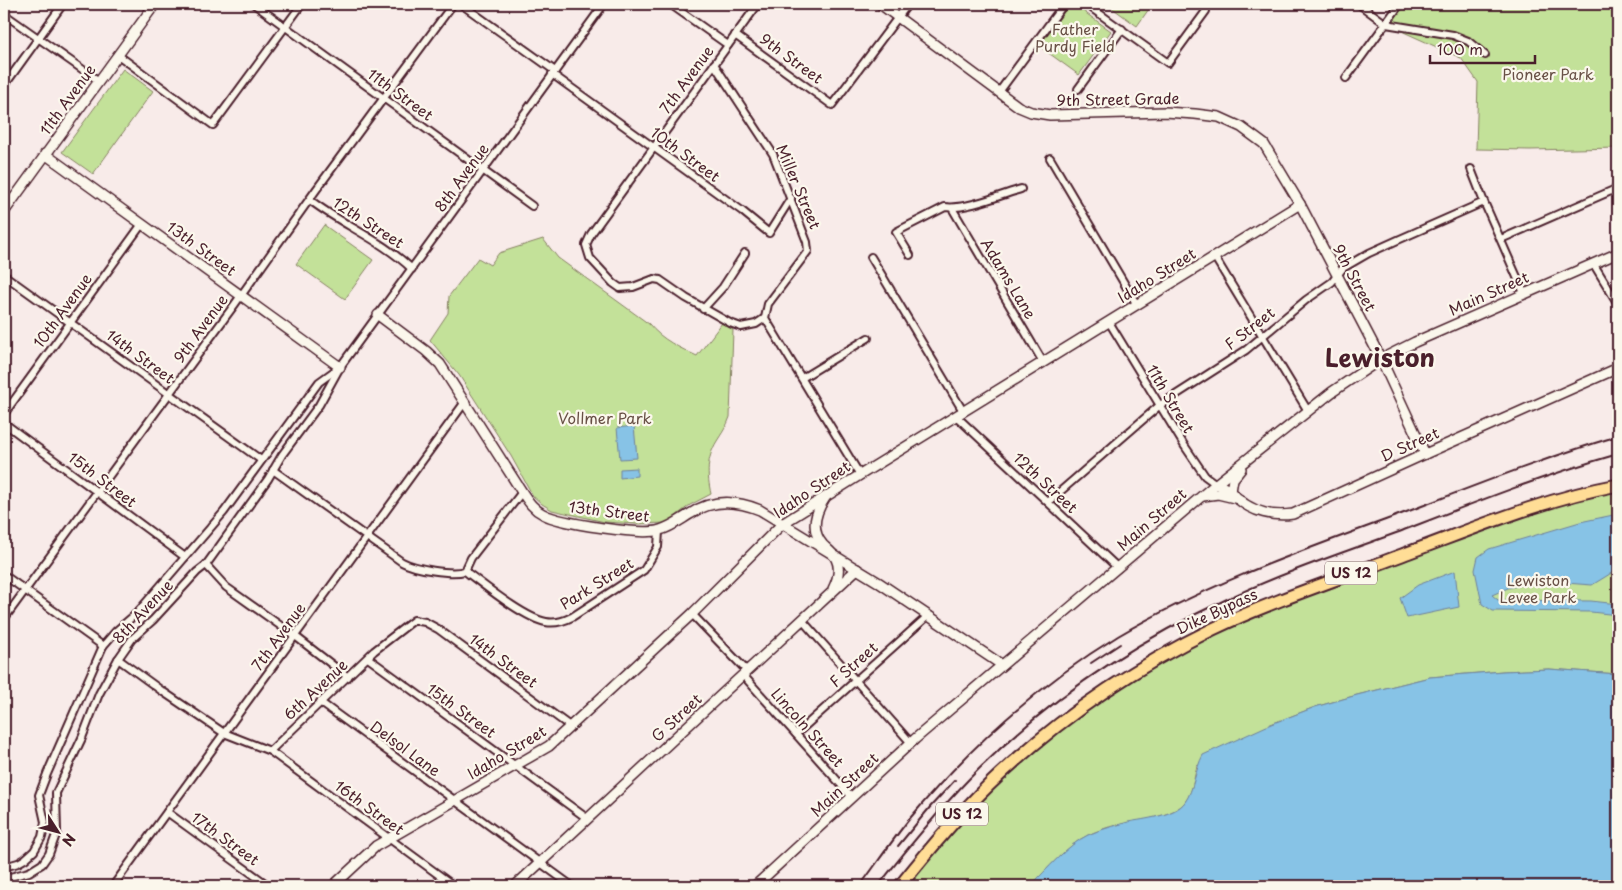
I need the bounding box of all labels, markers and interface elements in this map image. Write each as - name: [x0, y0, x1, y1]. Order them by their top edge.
- park label: Father Purdy Field: [1035, 17, 1115, 57]
- street label: 9th Street: [755, 27, 828, 89]
- scale bar: [1430, 32, 1534, 64]
- text: 100 m: [1437, 37, 1483, 60]
- street label: 7th Avenue: [653, 40, 718, 118]
- street label: 11th Avenue: [33, 59, 100, 139]
- street label: 11th Street: [363, 62, 439, 126]
- park label: Pioneer Park: [1502, 62, 1594, 85]
- street label: 9th Street Grade: [1056, 86, 1180, 111]
- street label: 10th Street: [647, 121, 725, 187]
- street label: 8th Avenue: [428, 138, 494, 216]
- street label: Miller Street: [771, 140, 828, 232]
- street label: 12th Street: [329, 190, 409, 253]
- street label: 13th Street: [162, 215, 241, 281]
- street label: Adams Lane: [976, 233, 1043, 323]
- street label: 9th Street: [1328, 240, 1383, 315]
- street label: Idaho Street: [1113, 241, 1200, 308]
- street label: Main Street: [1445, 265, 1532, 321]
- street label: 10th Avenue: [27, 268, 97, 352]
- street label: 9th Avenue: [167, 289, 232, 367]
- street label: F Street: [1219, 301, 1279, 355]
- street label: 14th Street: [102, 323, 180, 389]
- district label: Lewiston: [1325, 338, 1435, 376]
- street label: 11th Street: [1142, 359, 1201, 437]
- park label: Vollmer Park: [558, 406, 652, 429]
- street label: D Street: [1376, 421, 1442, 467]
- street label: 15th Street: [64, 445, 142, 512]
- street label: 12th Street: [1009, 446, 1083, 518]
- street label: Idaho Street: [768, 454, 854, 523]
- street label: Main Street: [1111, 482, 1191, 556]
- street label: 13th Street: [568, 494, 651, 527]
- street label: Park Street: [555, 551, 637, 614]
- road number: US 12: [1325, 562, 1377, 584]
- park label: Lewiston Levee Park: [1500, 568, 1576, 608]
- street label: 8th Avenue: [106, 574, 178, 648]
- street label: Dike Bypass: [1172, 582, 1261, 640]
- street label: 7th Avenue: [245, 597, 310, 675]
- street label: 14th Street: [465, 627, 543, 693]
- street label: F Street: [824, 636, 882, 692]
- street label: 6th Avenue: [278, 653, 352, 725]
- street label: 15th Street: [422, 677, 501, 743]
- street label: Lincoln Street: [766, 682, 850, 772]
- street label: G Street: [646, 687, 706, 746]
- street label: Delsol Lane: [366, 714, 446, 781]
- street label: Idaho Street: [462, 719, 550, 784]
- street label: Main Street: [805, 746, 883, 821]
- street label: 16th Street: [330, 774, 409, 840]
- road number: US 12: [936, 802, 988, 826]
- street label: 17th Street: [187, 805, 265, 870]
- north arrow: [32, 808, 82, 858]
- text: N: [57, 829, 81, 851]

